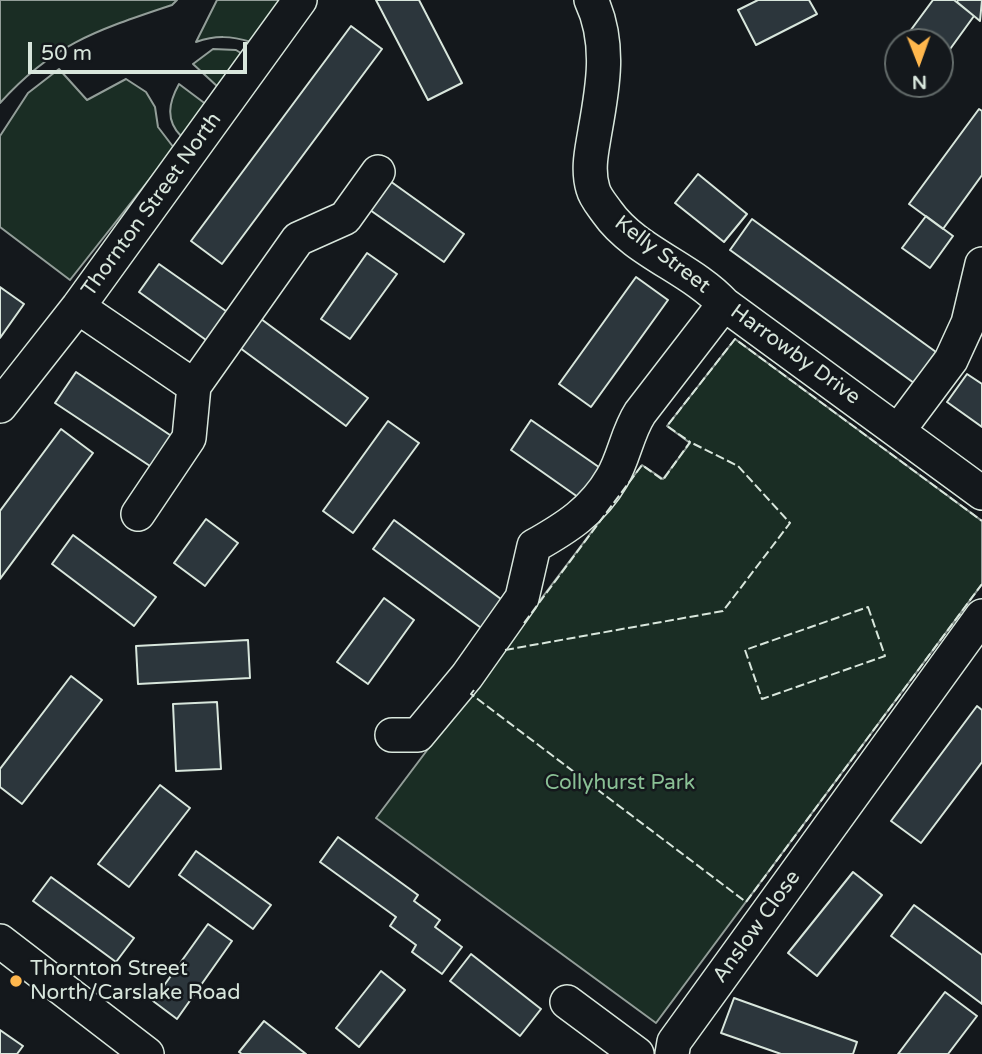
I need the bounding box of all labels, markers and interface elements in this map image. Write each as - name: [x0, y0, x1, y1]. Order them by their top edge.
- scale bar: [32, 28, 250, 72]
- north arrow: [884, 28, 954, 98]
- text: 50 m: [41, 41, 92, 66]
- text: N: [912, 71, 927, 93]
- street label: Thornton Street North: [77, 108, 227, 302]
- street label: Kelly Street: [609, 211, 715, 299]
- street label: Harrowby Drive: [725, 299, 865, 411]
- park label: Collyhurst Park: [545, 770, 695, 796]
- street label: Anslow Close: [708, 866, 806, 988]
- place label: Thornton Street North/Carslake Road: [30, 956, 240, 1006]
- marker: Thornton Street North/Carslake Road: [8, 973, 24, 989]

